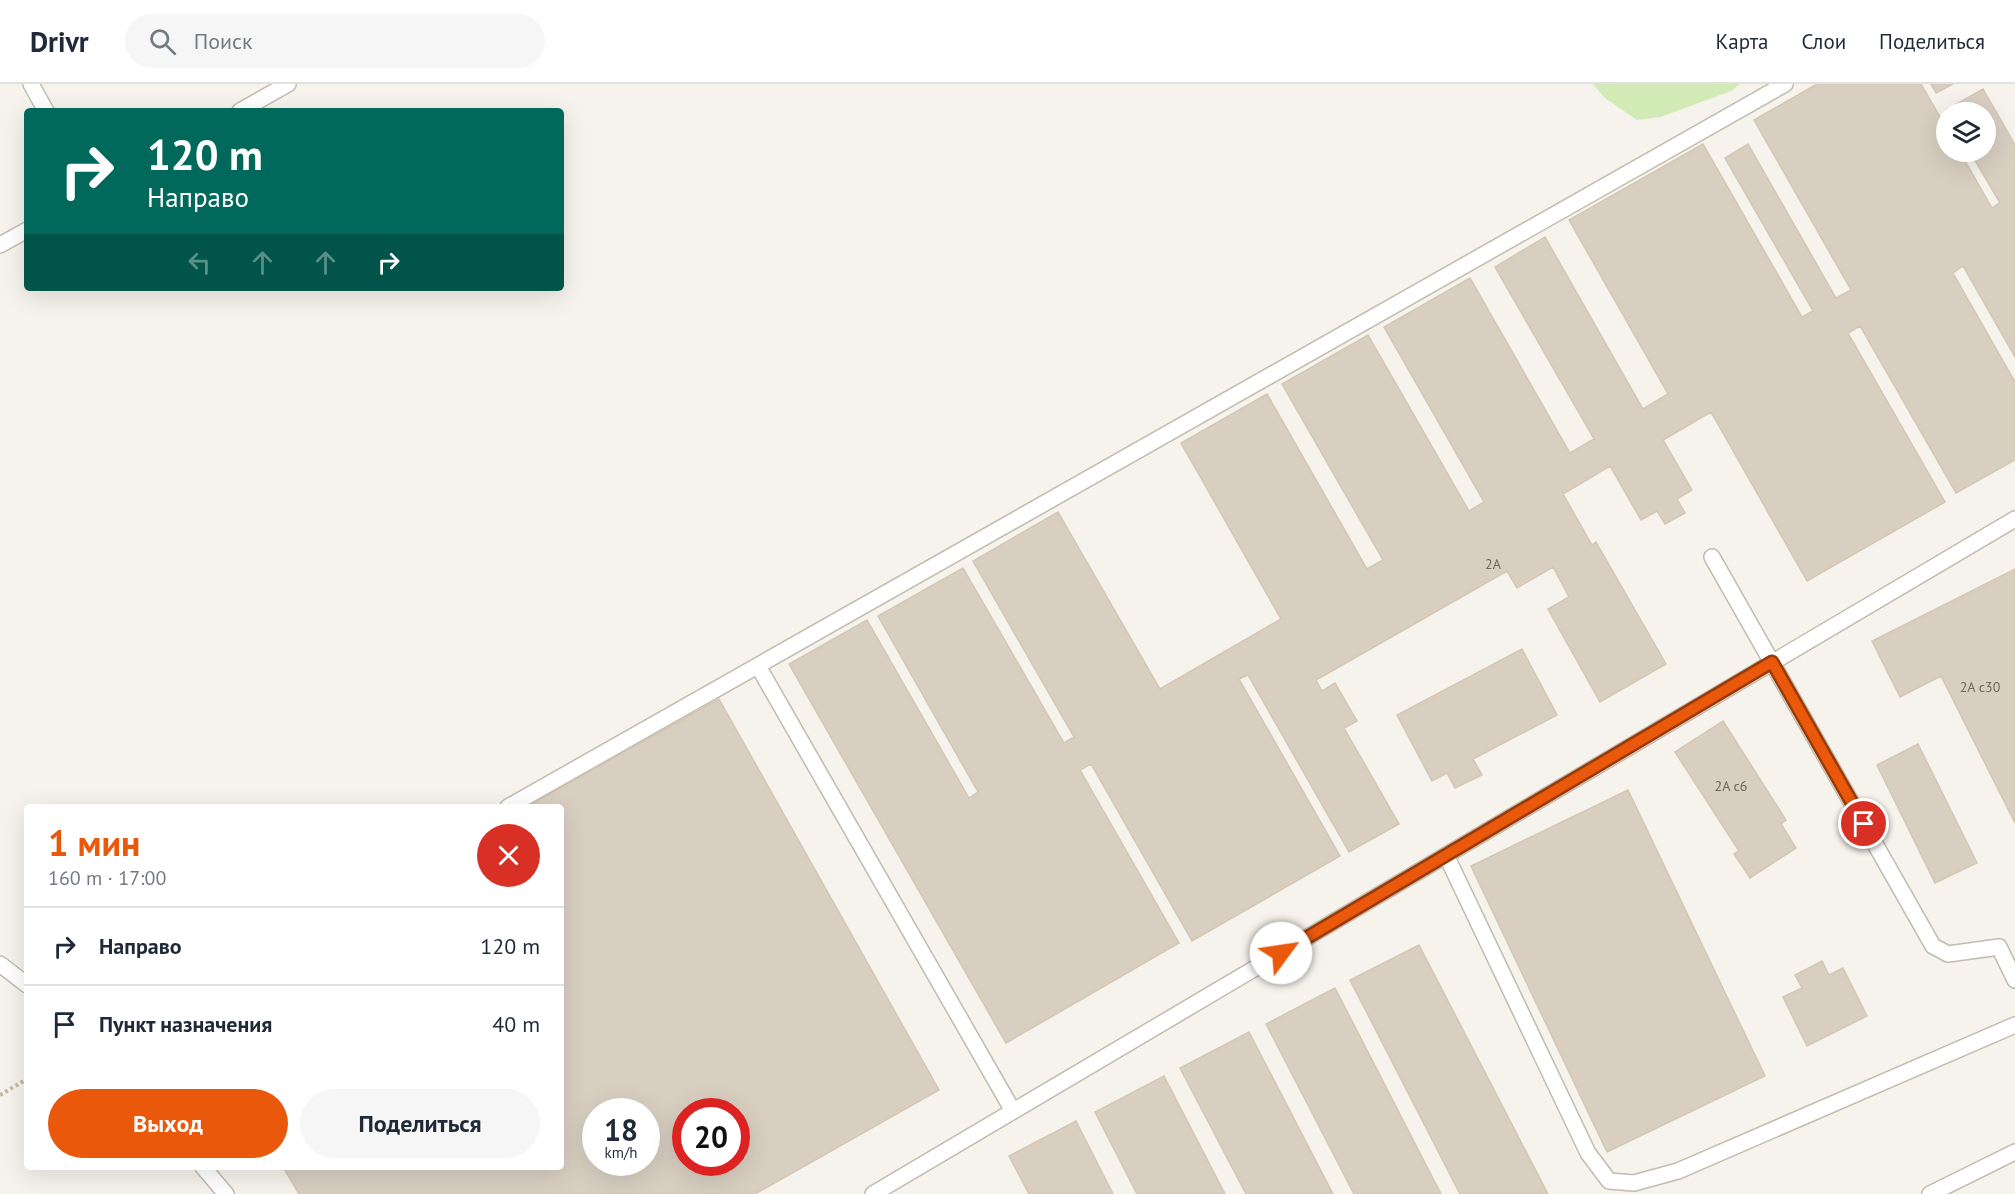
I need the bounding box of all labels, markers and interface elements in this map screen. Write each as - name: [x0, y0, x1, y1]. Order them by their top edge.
- search box: [125, 14, 545, 68]
- text: Drivr: [30, 23, 89, 60]
- icon: search: [146, 25, 179, 58]
- text: Поиск: [194, 27, 252, 55]
- text: Карта: [1715, 28, 1768, 55]
- text: Слои: [1801, 28, 1846, 55]
- text: Поделиться: [1879, 28, 1985, 55]
- map controls: [1936, 102, 1996, 162]
- button: layers: [1936, 102, 1996, 162]
- text: 120 m: [147, 127, 263, 182]
- icon: right: [48, 132, 126, 210]
- text: Направо: [147, 180, 249, 214]
- icon: left: [183, 246, 216, 279]
- icon: ahead: [246, 246, 279, 279]
- icon: ahead: [309, 246, 342, 279]
- icon: right: [372, 246, 405, 279]
- house number: 2А: [1485, 555, 1502, 573]
- house number: 2А с30: [1960, 678, 2001, 696]
- house number: 2А с6: [1715, 777, 1747, 795]
- pin: [1838, 798, 1889, 849]
- icon: arrive: [1847, 807, 1880, 840]
- text: 1 мин: [48, 819, 140, 866]
- button: close: [477, 824, 540, 887]
- text: 160 m · 17:00: [48, 865, 166, 891]
- position arrow: [1249, 921, 1313, 985]
- icon: right: [48, 930, 81, 963]
- text: Направо: [99, 932, 182, 960]
- text: 120 m: [480, 932, 540, 960]
- icon: arrive: [48, 1008, 81, 1041]
- text: Пункт назначения: [99, 1010, 272, 1038]
- text: 40 m: [492, 1010, 540, 1038]
- button: Выход: [48, 1089, 288, 1158]
- button: Поделиться: [300, 1089, 540, 1158]
- speed limit sign: 20: [672, 1098, 750, 1176]
- text: 18: [604, 1110, 638, 1149]
- text: km/h: [605, 1143, 637, 1162]

